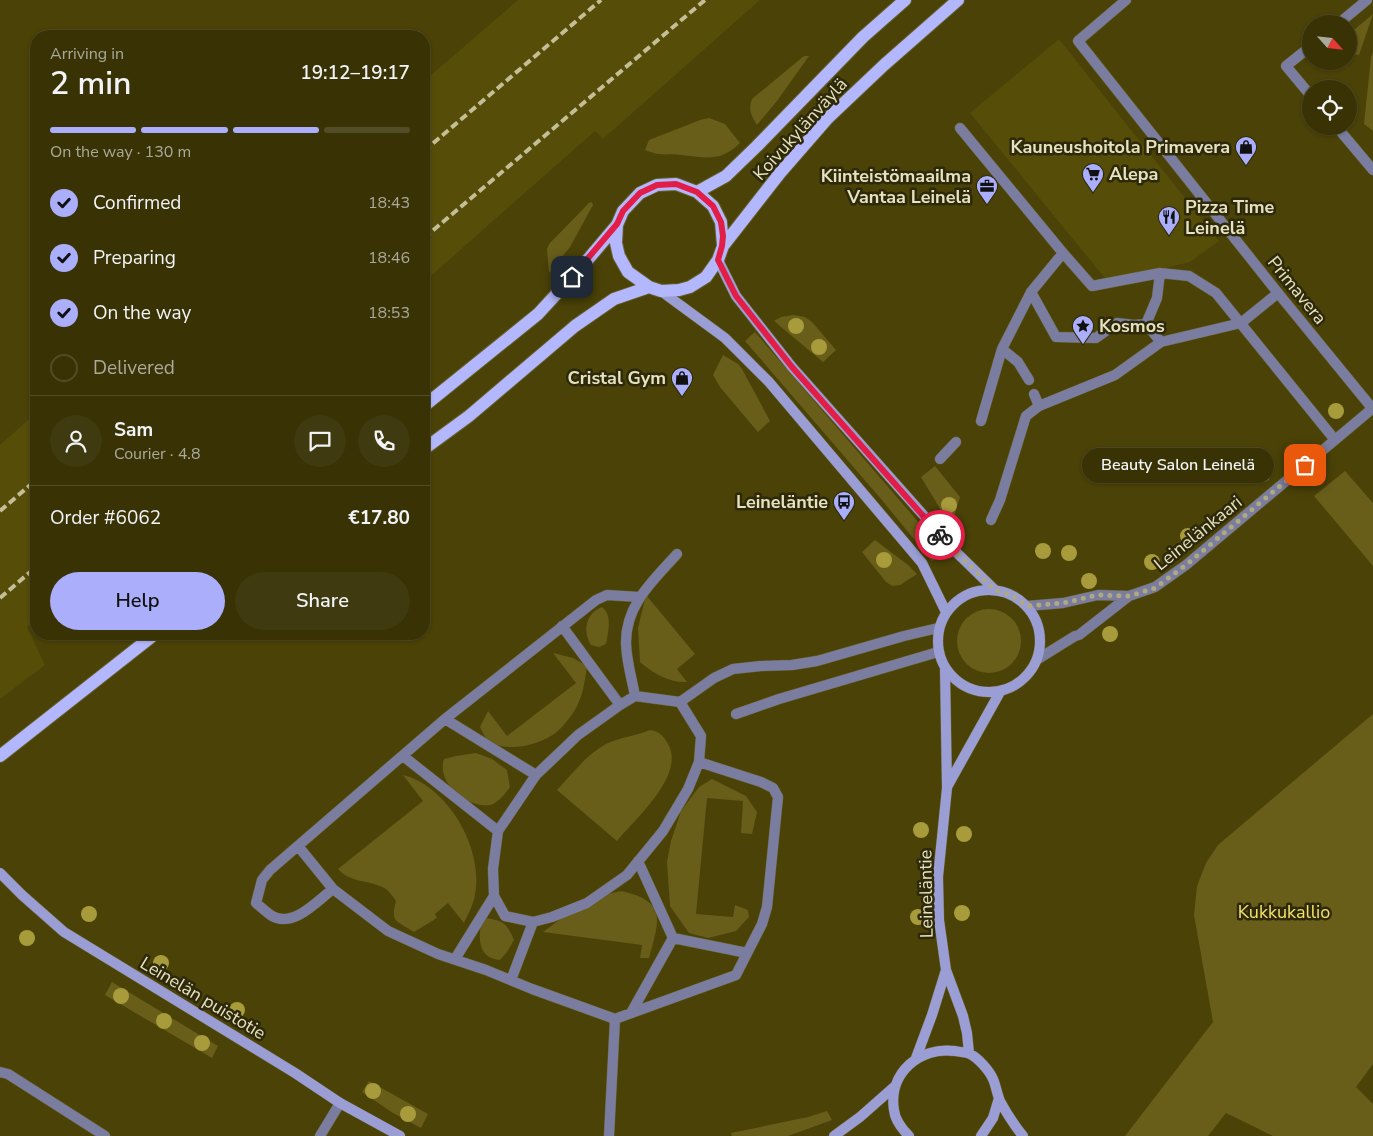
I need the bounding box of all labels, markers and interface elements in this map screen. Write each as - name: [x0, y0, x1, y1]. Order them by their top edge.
- north arrow: [1302, 15, 1358, 70]
- map controls: [1302, 15, 1357, 135]
- text: Arriving in: [50, 43, 124, 65]
- text: 19:12–19:17: [300, 60, 410, 86]
- text: 2 min: [50, 62, 132, 105]
- street label: Koivukylänväylä: [748, 73, 852, 185]
- button: locate: [1302, 80, 1357, 135]
- place label: Kauneushoitola Primavera: [1011, 135, 1230, 159]
- shop icon: Kauneushoitola Primavera: [1234, 135, 1258, 166]
- text: On the way · 130 m: [50, 141, 191, 163]
- supermarket icon: Alepa: [1081, 162, 1105, 193]
- place label: Alepa: [1109, 162, 1158, 186]
- place label: Kiinteistömaailma Vantaa Leinelä: [821, 164, 971, 209]
- office icon: Kiinteistömaailma Vantaa Leinelä: [975, 174, 999, 205]
- icon: check: [50, 189, 78, 217]
- text: Confirmed: [93, 190, 181, 216]
- text: 18:43: [368, 192, 410, 214]
- place label: Pizza Time Leinelä: [1185, 195, 1275, 240]
- restaurant icon: Pizza Time Leinelä: [1157, 205, 1181, 236]
- icon: check: [50, 244, 78, 272]
- text: Preparing: [93, 245, 176, 271]
- text: 18:46: [368, 247, 410, 269]
- street label: Primavera: [1262, 251, 1332, 329]
- pin: [551, 256, 593, 298]
- icon: home: [558, 263, 586, 291]
- icon: check: [50, 299, 78, 327]
- text: On the way: [93, 300, 191, 326]
- text: 18:53: [368, 302, 410, 324]
- place icon: Kosmos: [1071, 314, 1095, 345]
- place label: Kosmos: [1099, 314, 1165, 338]
- text: Delivered: [93, 355, 175, 381]
- place label: Cristal Gym: [568, 366, 666, 390]
- shop icon: Cristal Gym: [670, 366, 694, 397]
- button: person: [50, 415, 102, 467]
- button: chat: [294, 415, 346, 467]
- button: phone: [358, 415, 410, 467]
- text: Sam: [114, 417, 153, 443]
- text: Courier · 4.8: [114, 443, 200, 465]
- pin: [1284, 444, 1326, 486]
- callout: Beauty Salon Leinelä: [1082, 448, 1275, 482]
- icon: bag: [1291, 451, 1319, 479]
- text: Beauty Salon Leinelä: [1101, 454, 1255, 476]
- place label: Leineläntie: [736, 490, 828, 514]
- bus stop icon: Leineläntie: [832, 490, 856, 521]
- street label: Leinelänkaari: [1149, 490, 1247, 576]
- text: Order #6062: [50, 505, 161, 531]
- text: €17.80: [348, 505, 410, 531]
- courier: [915, 510, 965, 560]
- icon: bike: [926, 521, 954, 549]
- button: Help: [50, 572, 225, 630]
- button: Share: [235, 572, 410, 630]
- street label: Leineläntie: [913, 850, 939, 938]
- park label: Kukkukallio: [1238, 900, 1330, 924]
- street label: Leinelän puistotie: [136, 951, 270, 1045]

